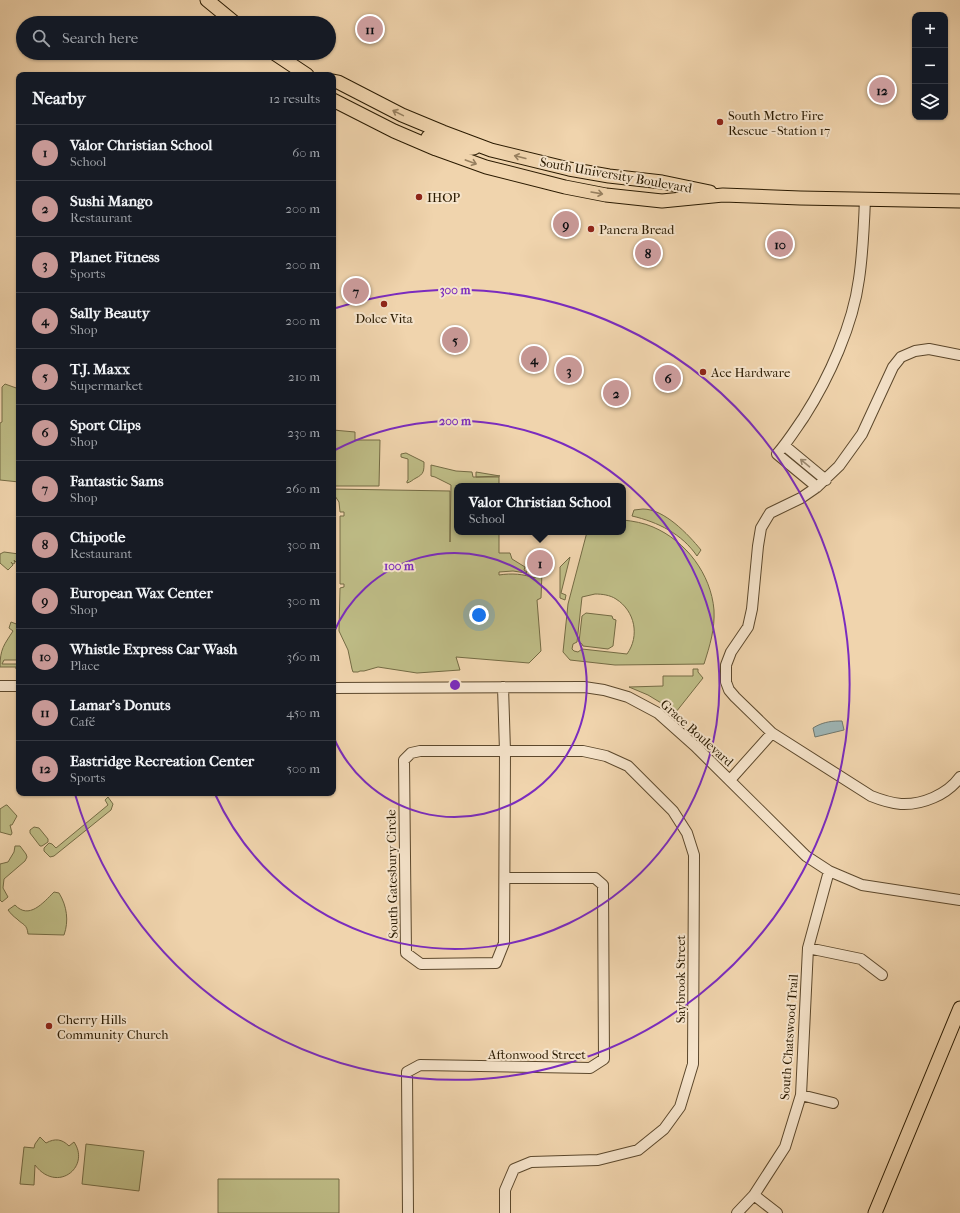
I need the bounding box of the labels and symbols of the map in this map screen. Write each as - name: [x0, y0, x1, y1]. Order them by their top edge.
- pin: 11: [357, 14, 383, 44]
- pin: 12: [869, 75, 895, 105]
- place label: South Metro Fire Rescue - Station 17: [728, 108, 830, 138]
- one-way arrow: [392, 109, 404, 116]
- marker: South Metro Fire Rescue - Station 17: [715, 117, 725, 127]
- one-way arrow: [514, 153, 527, 160]
- street label: South University Boulevard: [539, 154, 694, 196]
- one-way arrow: [464, 158, 476, 166]
- one-way arrow: [590, 189, 603, 197]
- place label: IHOP: [427, 190, 460, 205]
- marker: IHOP: [414, 192, 424, 202]
- pin: 9: [553, 209, 579, 239]
- place label: Panera Bread: [599, 222, 675, 237]
- marker: Panera Bread: [586, 224, 596, 234]
- pin: 10: [767, 229, 793, 259]
- pin: 8: [635, 238, 661, 268]
- pin: 7: [343, 276, 369, 306]
- text: 300 m: [440, 283, 471, 298]
- marker: Dolce Vita: [379, 299, 389, 309]
- place label: Dolce Vita: [355, 311, 414, 326]
- pin: 5: [442, 325, 468, 355]
- pin: 4: [521, 344, 547, 374]
- pin: 3: [556, 355, 582, 385]
- pin: 6: [655, 363, 681, 393]
- place label: Ace Hardware: [710, 365, 791, 380]
- marker: Ace Hardware: [698, 367, 708, 377]
- pin: 2: [603, 378, 629, 408]
- text: 200 m: [439, 414, 472, 428]
- one-way arrow: [800, 459, 810, 468]
- pin: 1: [527, 548, 553, 578]
- text: 100 m: [384, 559, 415, 573]
- your location: [469, 605, 489, 625]
- centre of rings: [448, 678, 462, 692]
- street label: Grace Boulevard: [658, 696, 737, 770]
- street label: South Gatesbury Circle: [383, 809, 401, 939]
- street label: Saybrook Street: [673, 934, 688, 1023]
- street label: South Chatswood Trail: [777, 973, 801, 1100]
- place label: Cherry Hills Community Church: [57, 1012, 169, 1042]
- marker: Cherry Hills Community Church: [44, 1021, 54, 1031]
- street label: Aftonwood Street: [487, 1047, 586, 1062]

